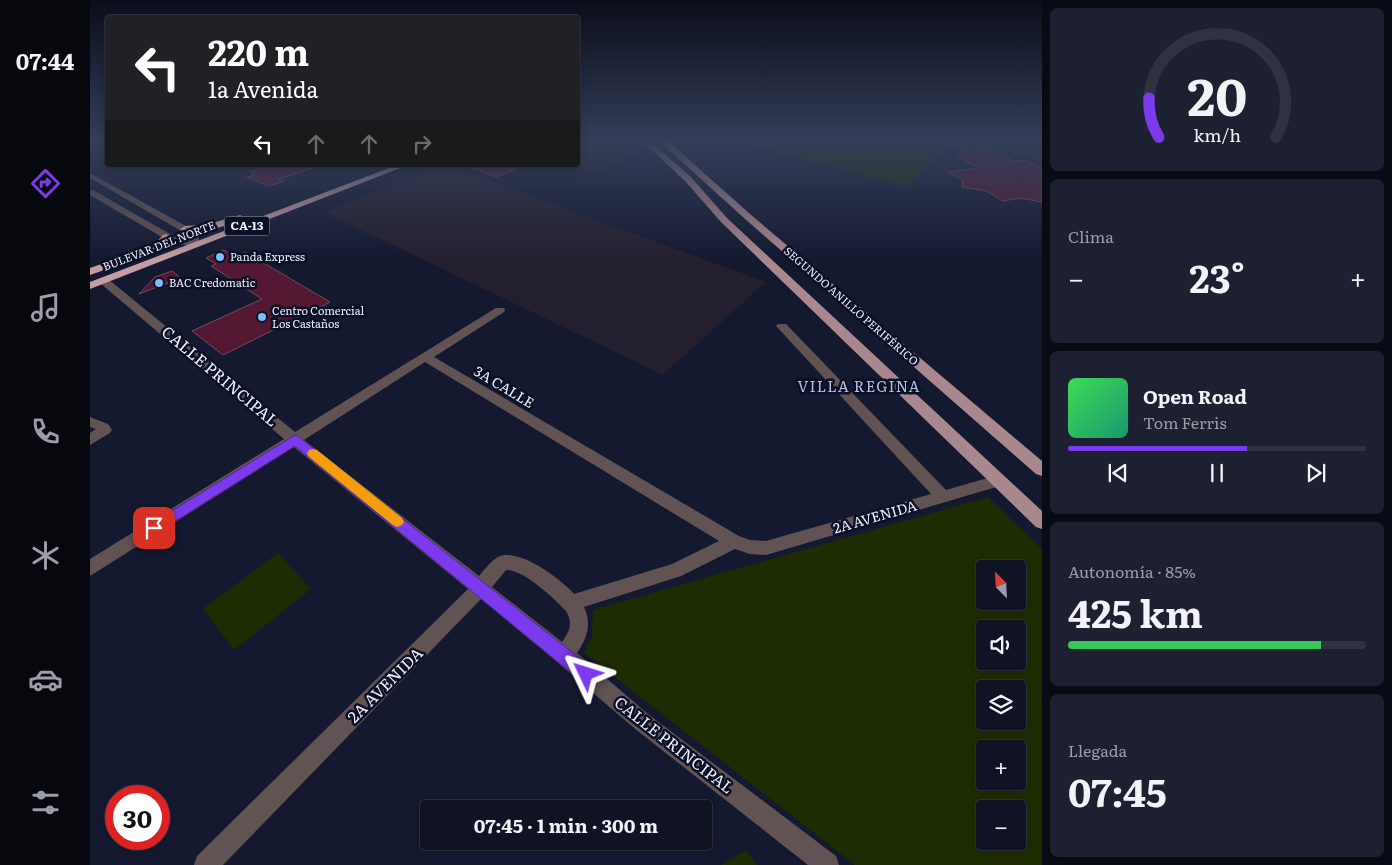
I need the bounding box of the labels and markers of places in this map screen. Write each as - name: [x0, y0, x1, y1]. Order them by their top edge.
- place label: Panda Express: [230, 248, 305, 264]
- marker: Panda Express: [214, 251, 226, 263]
- place label: BAC Credomatic: [169, 274, 256, 290]
- marker: BAC Credomatic: [153, 277, 165, 289]
- place label: Centro Comercial Los Castaños: [272, 302, 365, 331]
- marker: Centro Comercial Los Castaños: [256, 311, 268, 323]
- pin: [133, 507, 175, 549]

